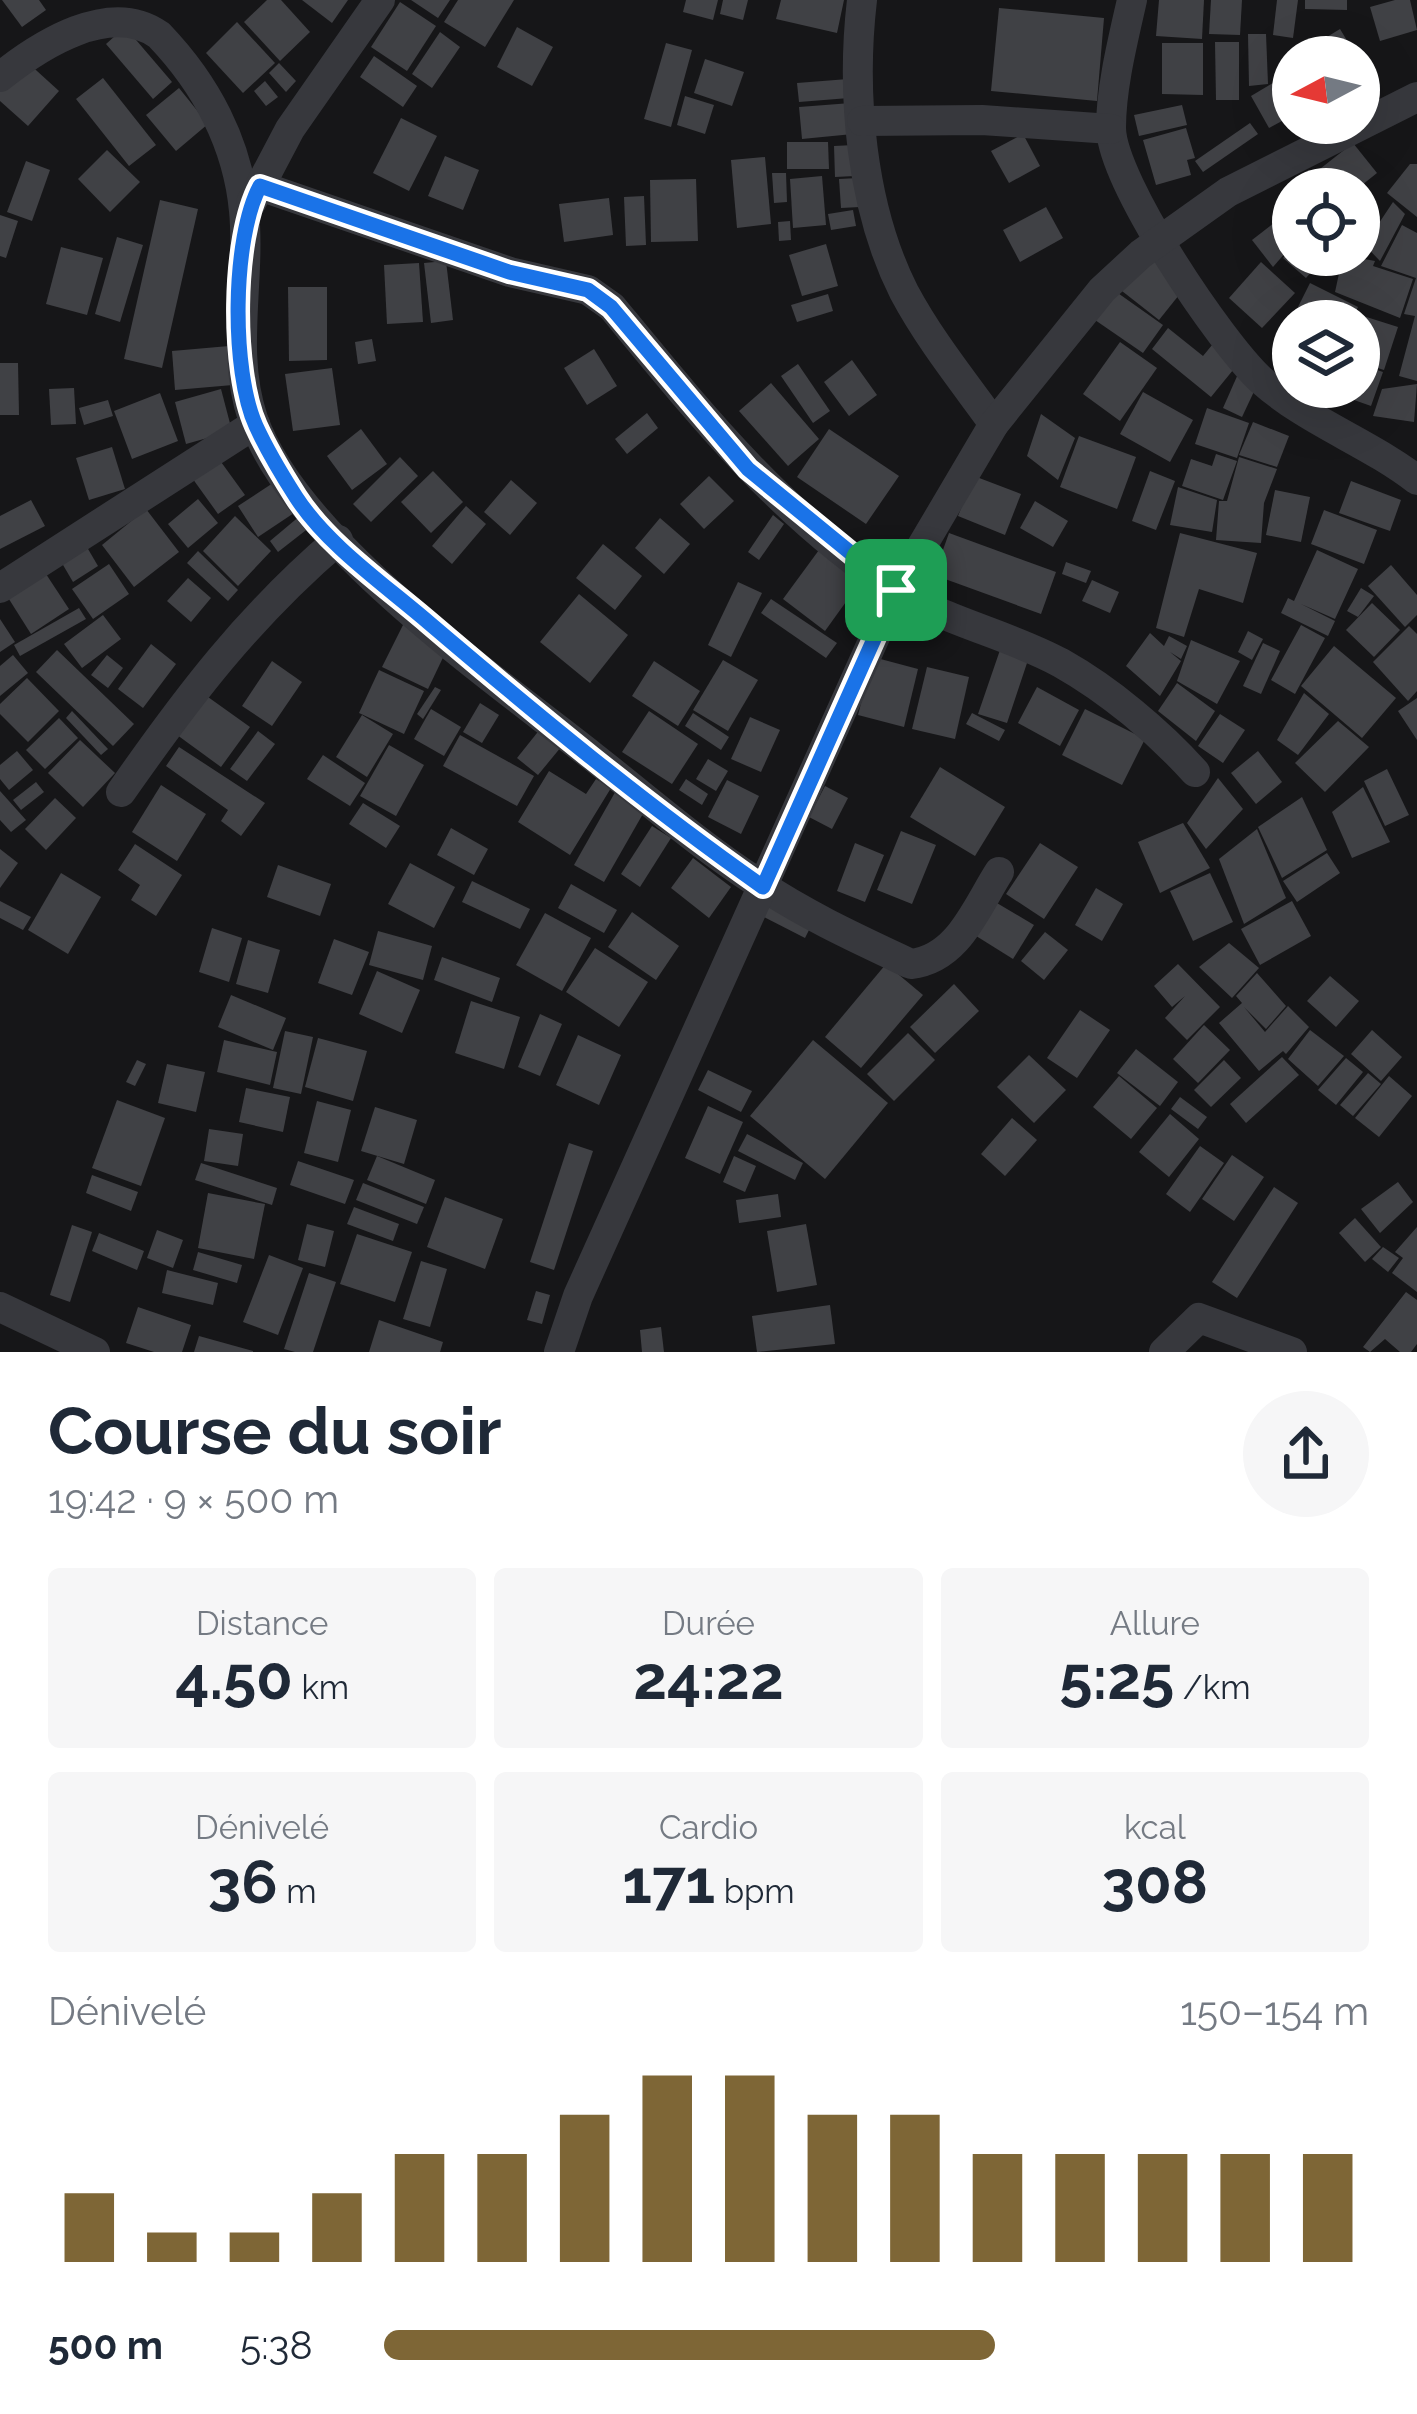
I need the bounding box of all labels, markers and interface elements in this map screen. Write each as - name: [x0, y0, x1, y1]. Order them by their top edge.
- north arrow: [1272, 36, 1380, 144]
- map controls: [1272, 36, 1380, 408]
- button: locate: [1272, 168, 1380, 276]
- button: layers: [1272, 300, 1380, 408]
- pin: [845, 539, 947, 641]
- icon: arrive: [863, 557, 929, 623]
- button: share: [1243, 1391, 1369, 1517]
- text: Course du soir: [48, 1392, 502, 1469]
- text: 19:42 · 9 × 500 m: [48, 1476, 339, 1522]
- text: Distance: [196, 1604, 328, 1643]
- text: Durée: [662, 1604, 755, 1643]
- text: Allure: [1110, 1604, 1200, 1643]
- text: 4.50: [175, 1643, 293, 1713]
- text: 24:22: [633, 1643, 784, 1713]
- text: 5:25: [1059, 1643, 1174, 1713]
- text: km: [293, 1668, 349, 1707]
- text: /km: [1174, 1668, 1250, 1707]
- text: Dénivelé: [195, 1808, 329, 1847]
- text: Cardio: [659, 1808, 758, 1847]
- text: kcal: [1124, 1808, 1186, 1847]
- text: 36: [208, 1847, 278, 1917]
- text: 171: [622, 1847, 715, 1917]
- text: 308: [1102, 1847, 1208, 1917]
- text: m: [278, 1872, 316, 1911]
- text: bpm: [715, 1872, 795, 1911]
- text: Dénivelé: [48, 1988, 207, 2034]
- text: 150–154 m: [1180, 1988, 1369, 2034]
- text: 500 m: [48, 2322, 163, 2368]
- text: 5:38: [240, 2322, 313, 2368]

